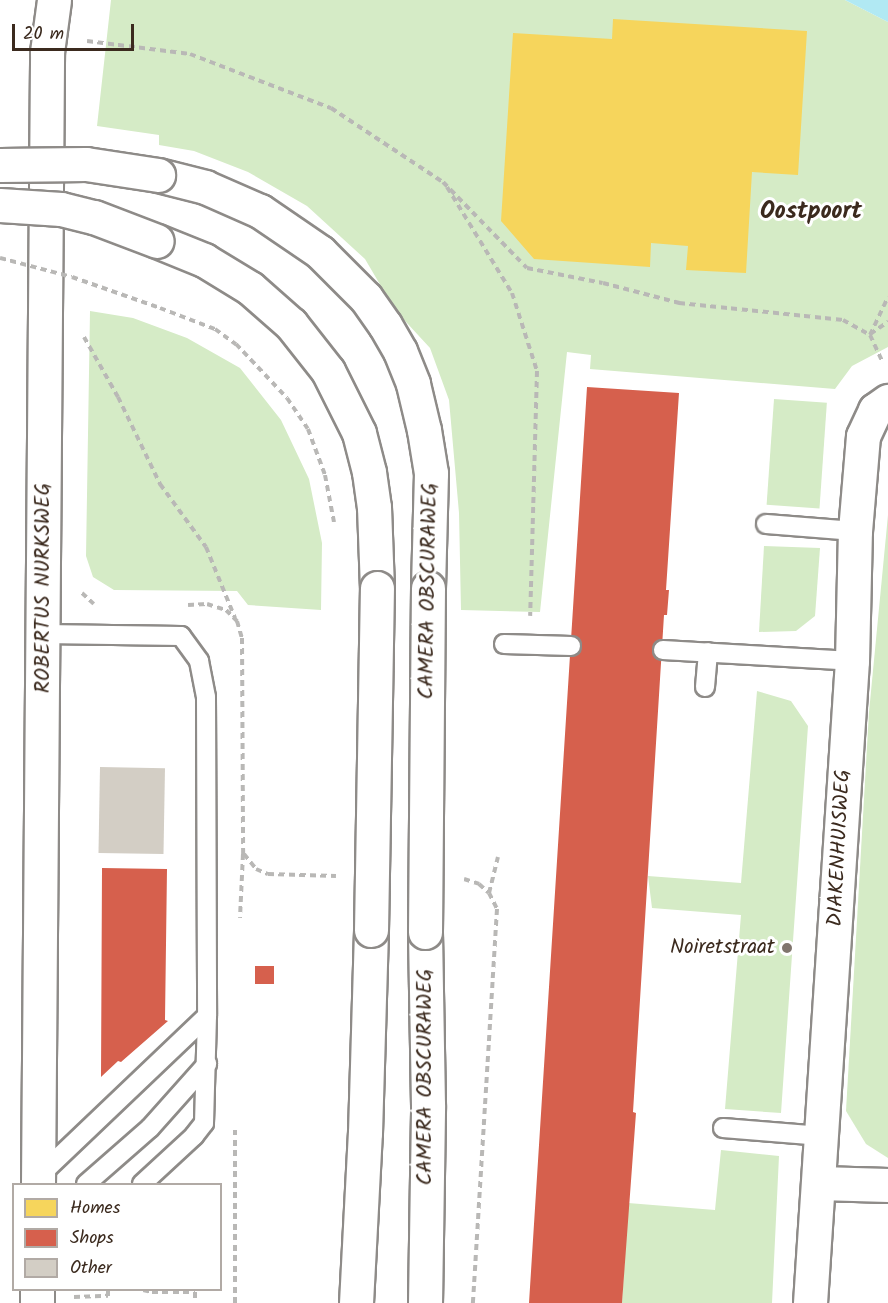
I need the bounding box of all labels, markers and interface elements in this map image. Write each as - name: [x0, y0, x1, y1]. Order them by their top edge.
- scale bar: [15, 12, 136, 50]
- text: 20 m: [23, 20, 64, 49]
- district label: Oostpoort: [760, 198, 862, 226]
- street label: CAMERA OBSCURAWEG: [415, 482, 443, 700]
- street label: ROBERTUS NURKSWEG: [31, 483, 57, 693]
- street label: DIAKENHUISWEG: [823, 769, 857, 927]
- place label: Noiretstraat: [670, 935, 775, 961]
- marker: Noiretstraat: [780, 941, 794, 955]
- street label: CAMERA OBSCURAWEG: [413, 969, 439, 1185]
- legend: [12, 1183, 222, 1291]
- text: Homes: [70, 1194, 120, 1223]
- text: Shops: [70, 1224, 114, 1253]
- text: Other: [70, 1254, 112, 1283]

